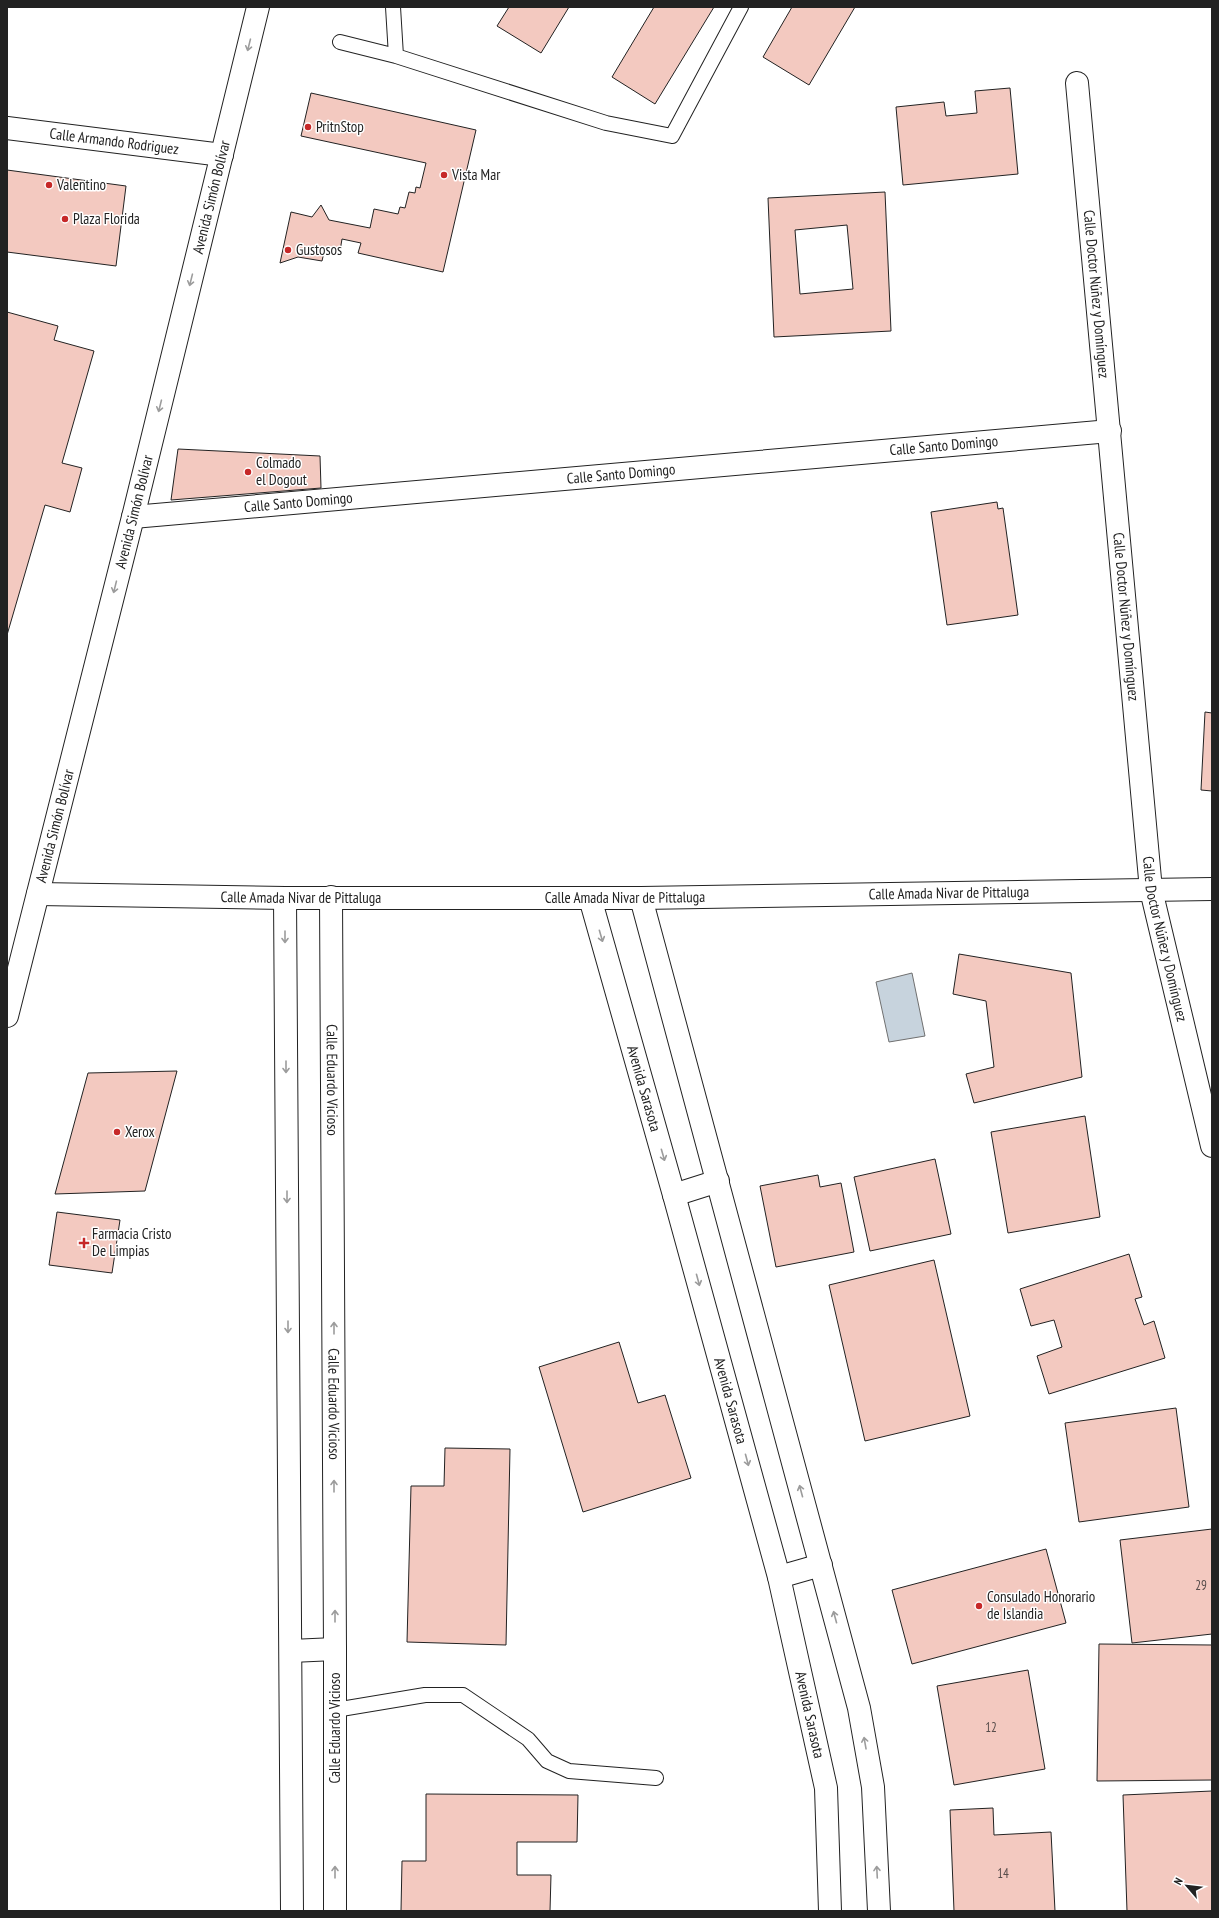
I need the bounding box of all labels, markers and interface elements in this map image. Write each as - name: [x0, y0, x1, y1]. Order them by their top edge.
- one-way arrow: [245, 38, 252, 51]
- place label: PritnStop: [316, 117, 364, 136]
- marker: PritnStop: [303, 122, 313, 132]
- street label: Calle Armando Rodriguez: [49, 123, 180, 158]
- street label: Avenida Simón Bolívar: [188, 137, 234, 256]
- place label: Vista Mar: [451, 165, 501, 184]
- marker: Vista Mar: [439, 170, 449, 180]
- place label: Valentino: [56, 175, 106, 194]
- marker: Valentino: [44, 180, 54, 190]
- place label: Plaza Florida: [73, 209, 140, 228]
- street label: Calle Doctor Núñez y Domínguez: [1080, 209, 1114, 379]
- marker: Plaza Florida: [60, 214, 70, 224]
- place label: Gustosos: [296, 240, 342, 259]
- marker: Gustosos: [283, 245, 293, 255]
- one-way arrow: [187, 273, 195, 286]
- one-way arrow: [156, 399, 164, 412]
- street label: Calle Santo Domingo: [889, 431, 999, 459]
- street label: Avenida Simón Bolívar: [110, 452, 157, 570]
- place label: Colmado el Dogout: [256, 453, 307, 489]
- street label: Calle Santo Domingo: [566, 459, 676, 488]
- marker: Colmado el Dogout: [243, 467, 253, 477]
- street label: Calle Santo Domingo: [243, 488, 353, 516]
- street label: Calle Doctor Núñez y Domínguez: [1109, 532, 1144, 702]
- one-way arrow: [111, 580, 119, 593]
- street label: Avenida Simón Bolívar: [31, 766, 78, 885]
- street label: Calle Doctor Núñez y Domínguez: [1139, 855, 1192, 1023]
- street label: Calle Amada Nivar de Pittaluga: [869, 882, 1029, 903]
- street label: Calle Amada Nivar de Pittaluga: [221, 887, 381, 907]
- street label: Calle Amada Nivar de Pittaluga: [545, 887, 705, 907]
- one-way arrow: [597, 929, 605, 942]
- one-way arrow: [281, 930, 289, 943]
- street label: Calle Eduardo Vicioso: [323, 1024, 342, 1136]
- street label: Avenida Sarasota: [623, 1043, 666, 1134]
- one-way arrow: [282, 1060, 290, 1073]
- place label: Xerox: [125, 1122, 155, 1141]
- marker: Xerox: [112, 1127, 122, 1137]
- one-way arrow: [660, 1148, 667, 1161]
- one-way arrow: [283, 1190, 291, 1203]
- place label: Farmacia Cristo De Limpias: [92, 1224, 171, 1260]
- marker: Farmacia Cristo De Limpias: [79, 1238, 89, 1248]
- one-way arrow: [694, 1273, 702, 1286]
- one-way arrow: [284, 1320, 292, 1333]
- one-way arrow: [330, 1322, 338, 1335]
- street label: Calle Eduardo Vicioso: [324, 1348, 344, 1460]
- street label: Avenida Sarasota: [710, 1355, 752, 1446]
- one-way arrow: [744, 1453, 751, 1466]
- one-way arrow: [330, 1480, 338, 1493]
- one-way arrow: [797, 1485, 804, 1498]
- house number: 29: [1195, 1577, 1207, 1594]
- place label: Consulado Honorario de Islandia: [987, 1587, 1095, 1623]
- marker: Consulado Honorario de Islandia: [974, 1601, 984, 1611]
- one-way arrow: [331, 1610, 339, 1623]
- one-way arrow: [830, 1610, 838, 1623]
- street label: Avenida Sarasota: [791, 1669, 829, 1760]
- street label: Calle Eduardo Vicioso: [325, 1672, 344, 1784]
- house number: 12: [985, 1719, 997, 1736]
- one-way arrow: [861, 1737, 869, 1750]
- house number: 14: [997, 1865, 1009, 1882]
- one-way arrow: [331, 1866, 339, 1879]
- one-way arrow: [874, 1866, 881, 1879]
- north arrow: [1167, 1866, 1207, 1906]
- text: N: [1171, 1875, 1186, 1887]

